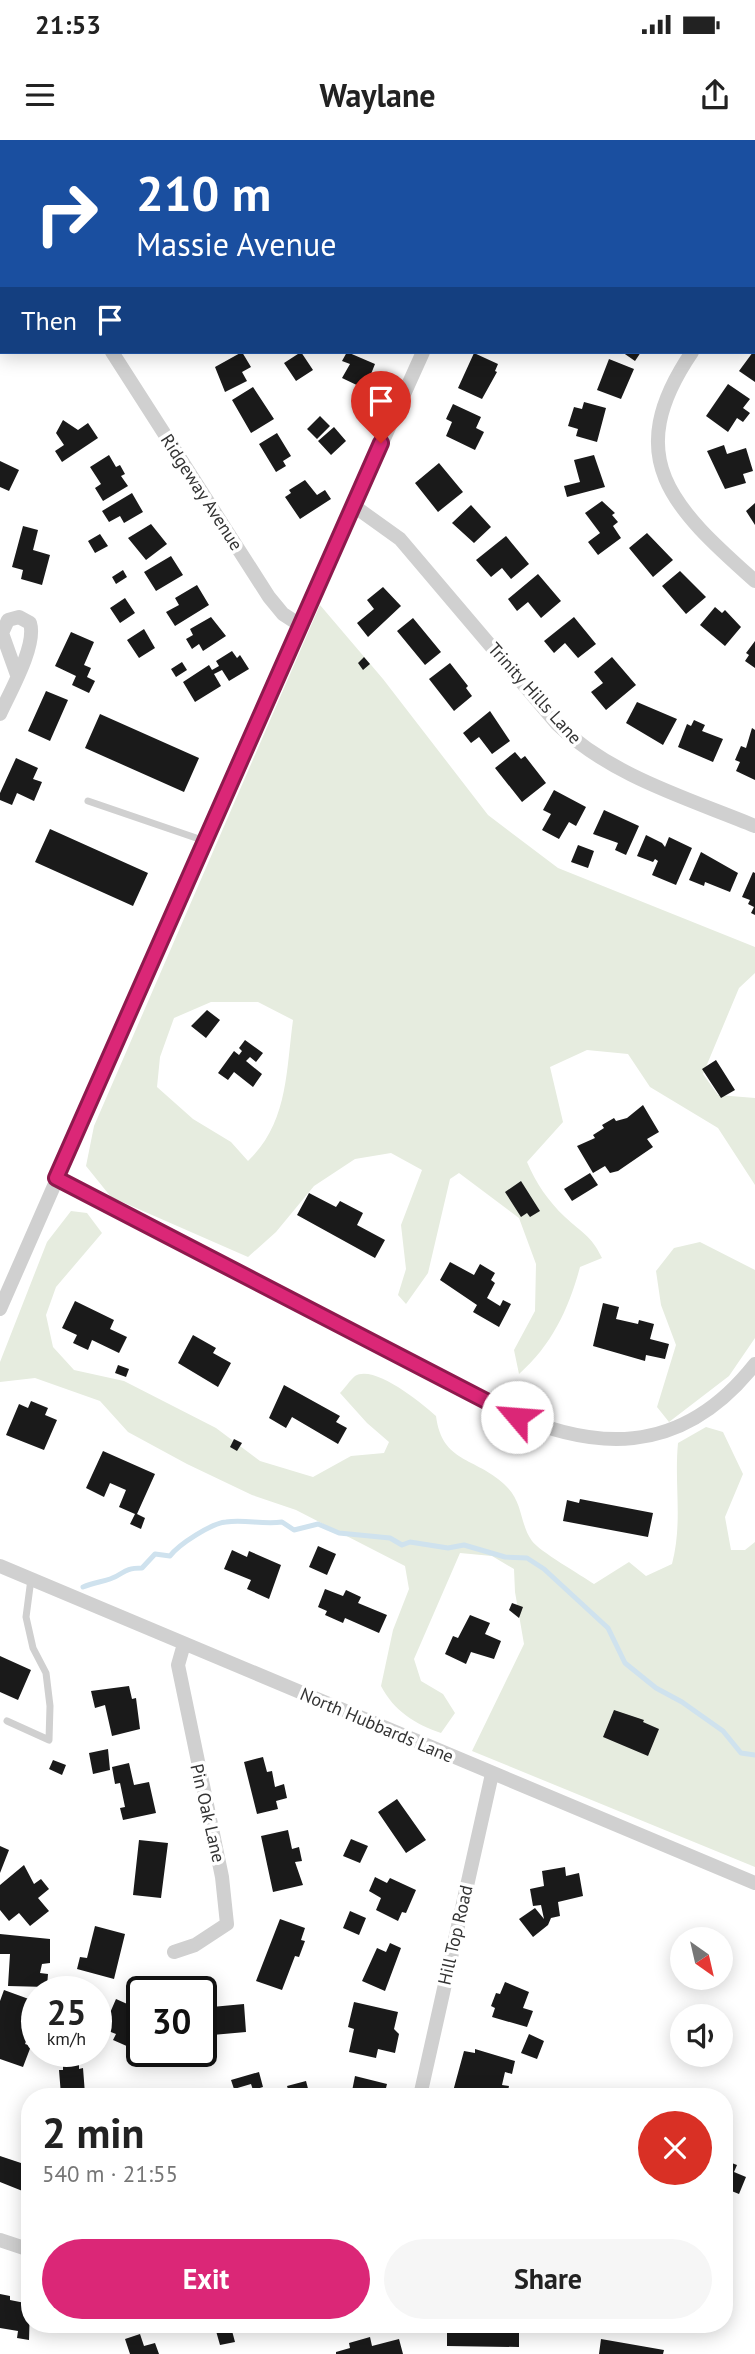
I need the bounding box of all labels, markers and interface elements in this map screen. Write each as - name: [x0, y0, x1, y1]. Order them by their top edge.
- text: 21:53: [35, 8, 101, 41]
- text: Waylane: [319, 74, 436, 116]
- icon: menu: [21, 76, 59, 114]
- icon: share: [696, 76, 734, 114]
- text: 210 m: [136, 161, 271, 225]
- icon: right: [21, 168, 112, 259]
- text: Massie Avenue: [136, 223, 336, 265]
- icon: arrive: [91, 301, 129, 339]
- text: Then: [21, 304, 77, 337]
- pin: [351, 371, 411, 443]
- icon: arrive: [362, 382, 400, 420]
- street label: Ridgeway Avenue: [156, 429, 248, 555]
- street label: Trinity Hills Lane: [483, 637, 587, 749]
- position arrow: [480, 1380, 554, 1454]
- street label: North Hubbards Lane: [297, 1682, 457, 1768]
- street label: Pin Oak Lane: [185, 1761, 231, 1865]
- street label: Hill Top Road: [432, 1883, 478, 1987]
- north arrow: [670, 1927, 733, 1990]
- map controls: [670, 1927, 733, 2067]
- speed limit sign: 30: [126, 1976, 217, 2067]
- text: 25: [47, 1989, 86, 2035]
- button: sound: [670, 2004, 733, 2067]
- text: km/h: [47, 2027, 86, 2050]
- text: 2 min: [42, 2105, 144, 2160]
- button: close: [638, 2111, 712, 2185]
- text: 540 m · 21:55: [42, 2159, 178, 2188]
- button: Exit: [42, 2239, 370, 2319]
- button: Share: [384, 2239, 712, 2319]

